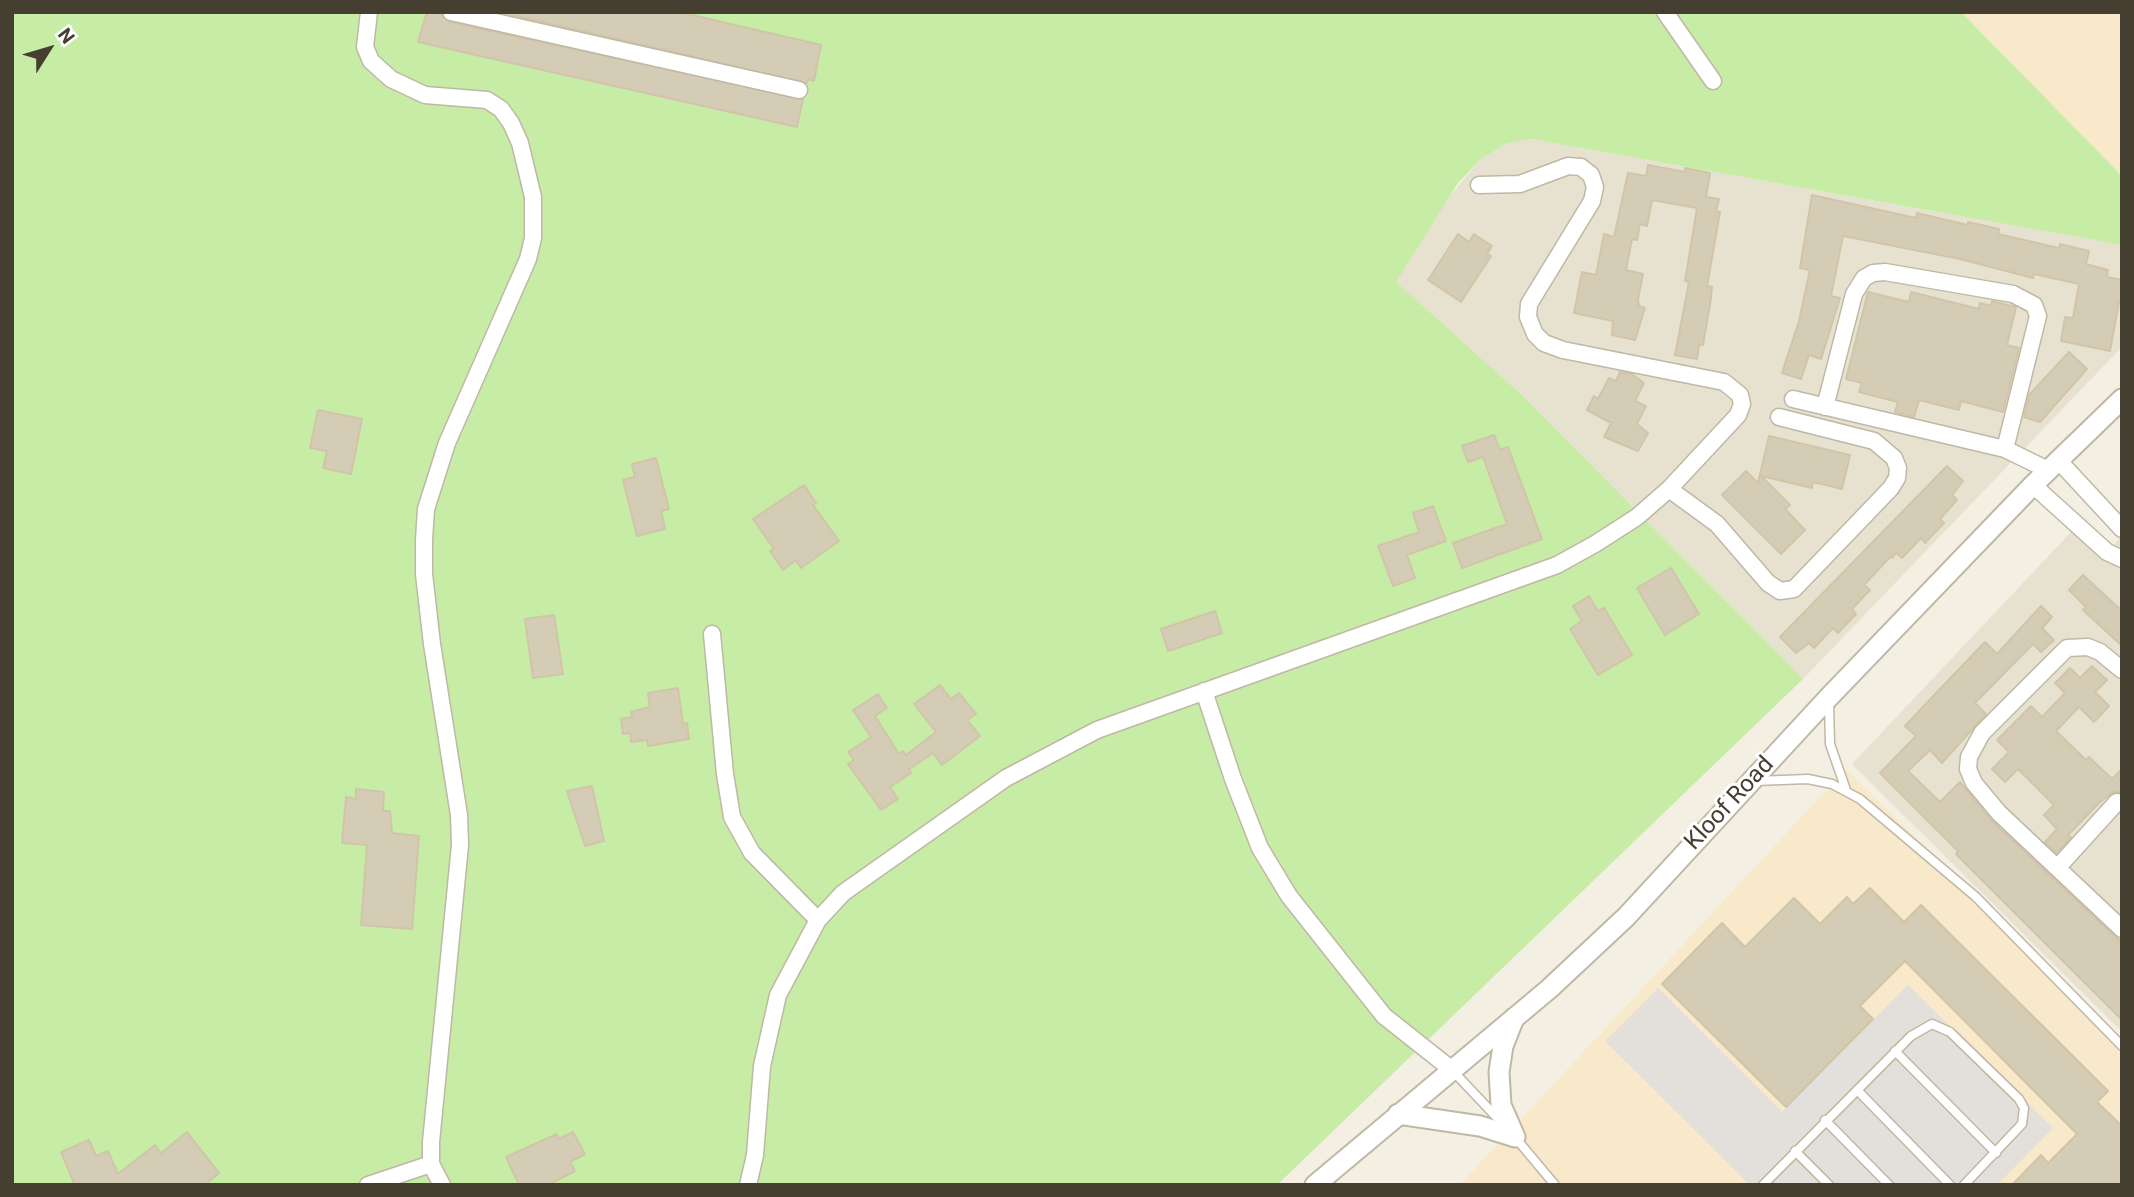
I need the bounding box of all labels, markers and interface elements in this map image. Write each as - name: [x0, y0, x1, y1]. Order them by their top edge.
- north arrow: [14, 14, 84, 84]
- text: N: [53, 24, 79, 48]
- street label: Kloof Road: [1679, 751, 1781, 857]

